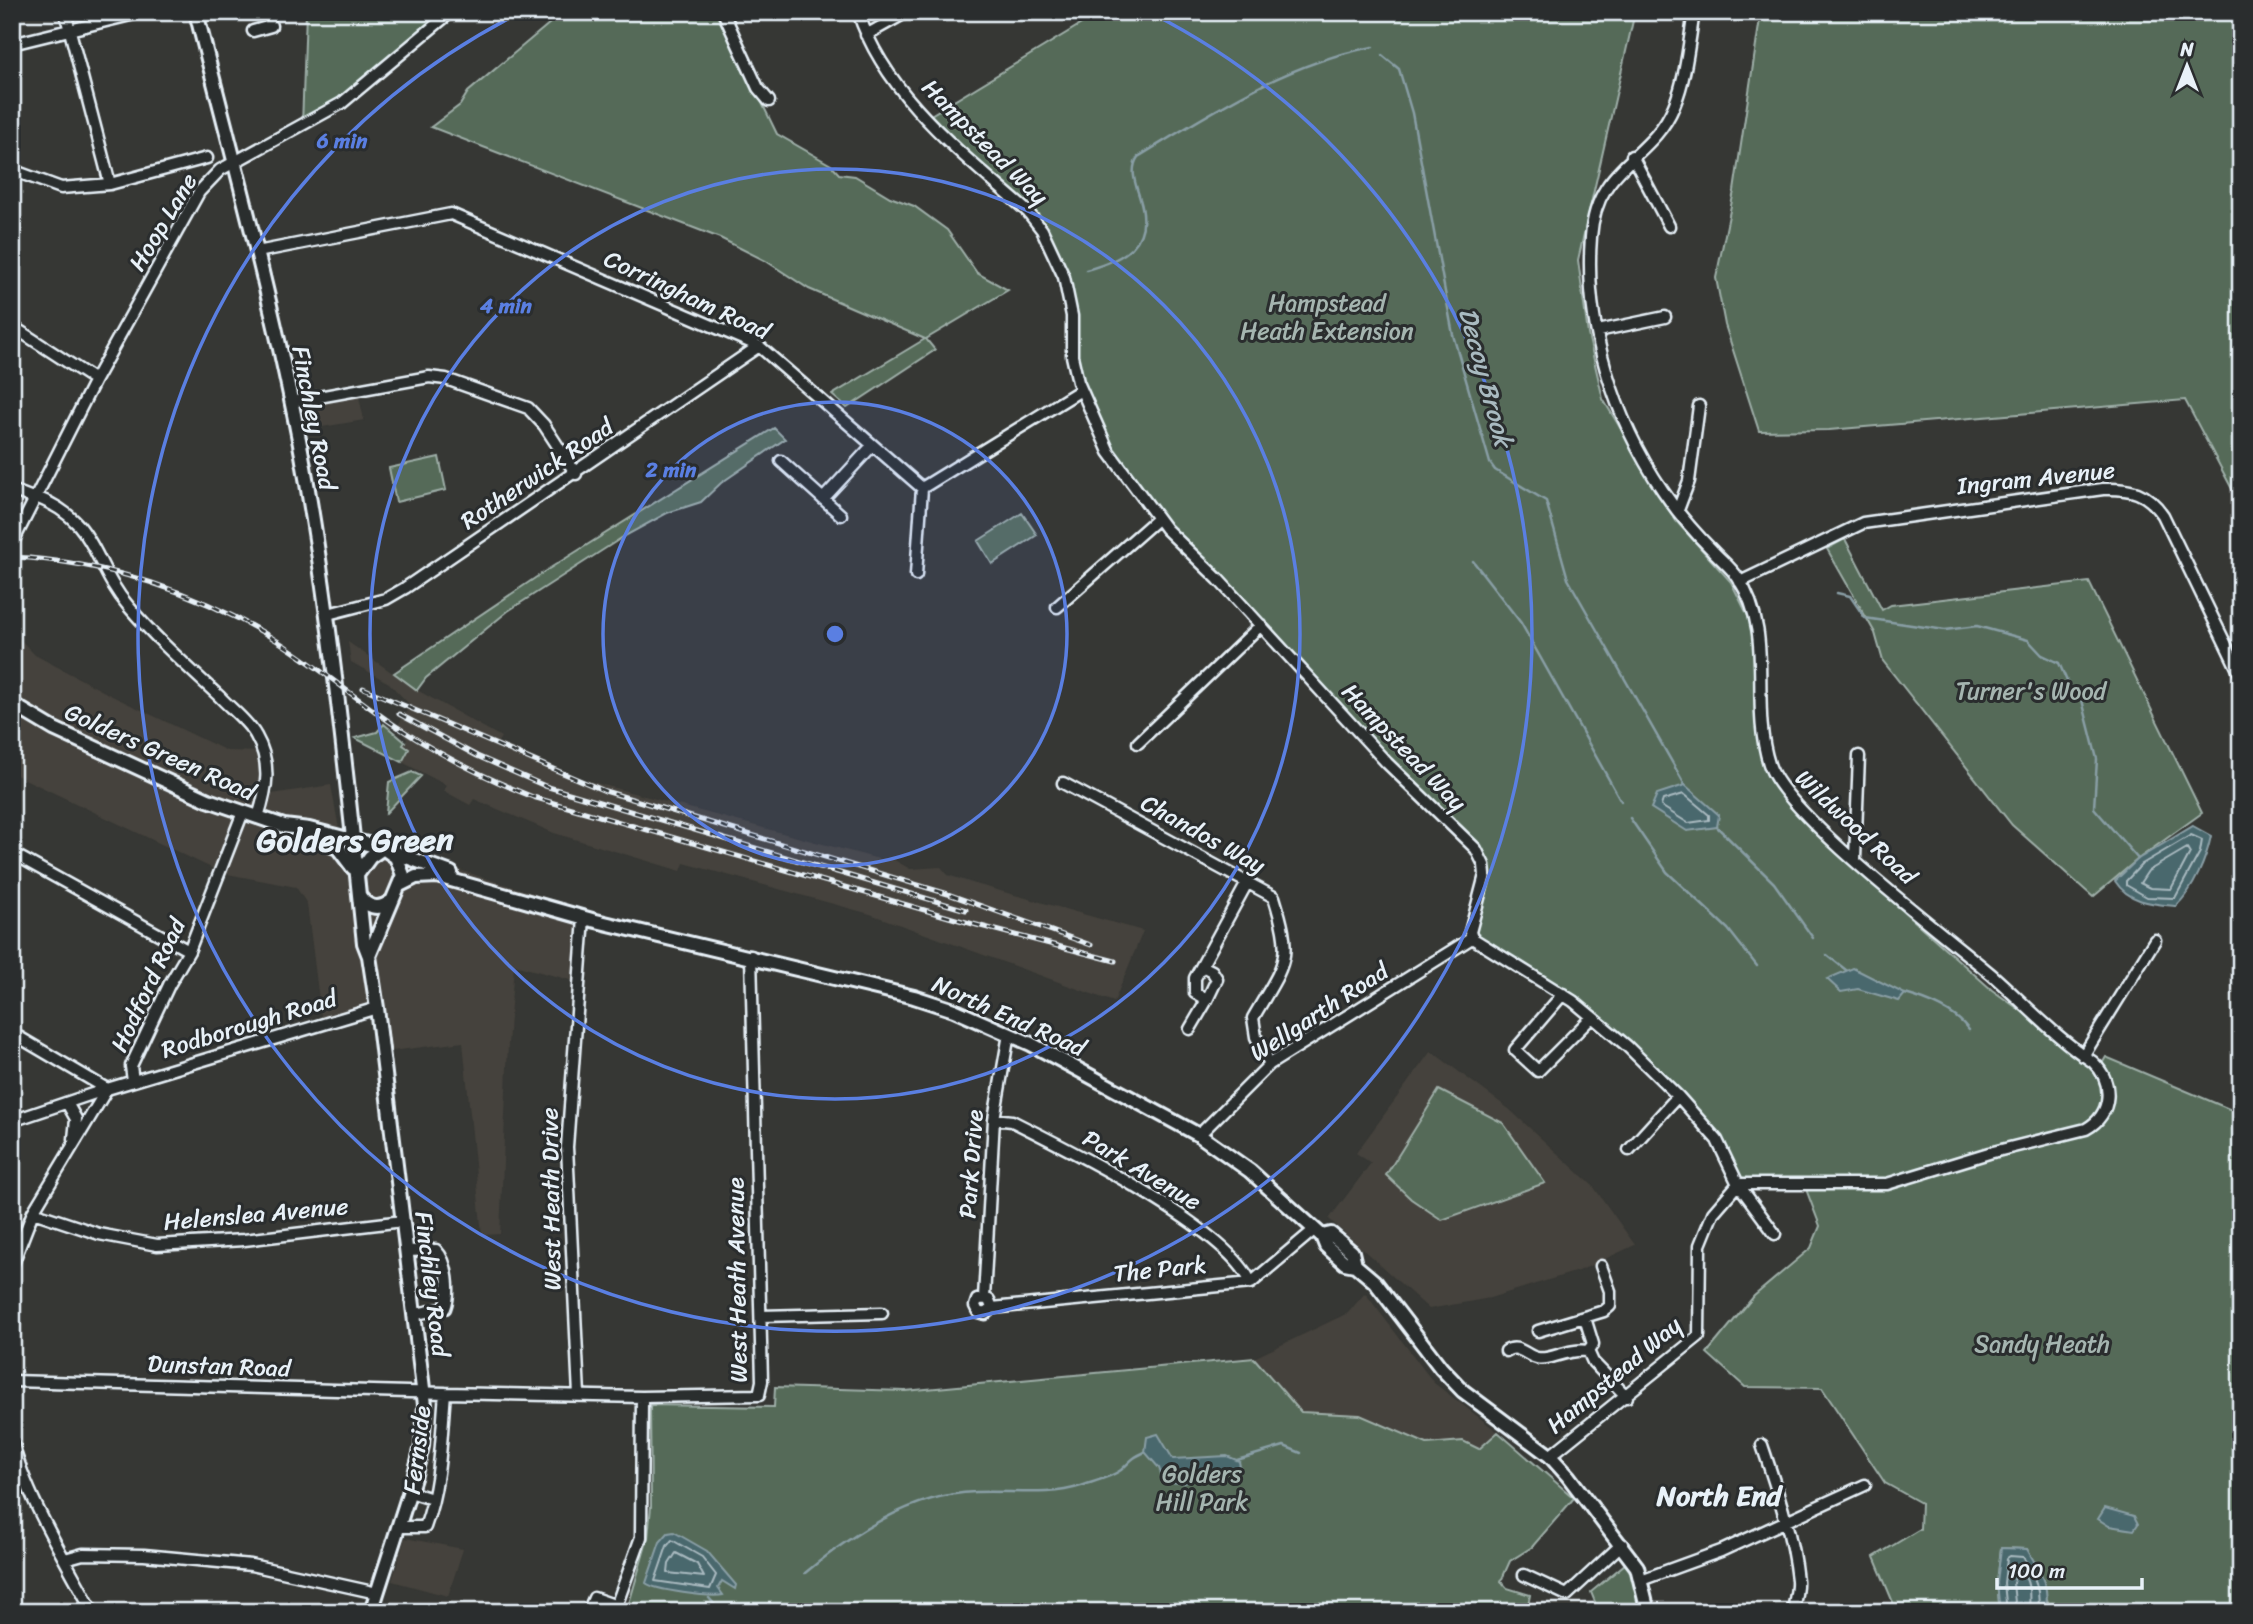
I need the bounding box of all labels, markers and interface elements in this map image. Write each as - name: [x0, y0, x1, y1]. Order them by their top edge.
- north arrow: [2152, 32, 2222, 102]
- text: N: [2179, 33, 2194, 66]
- street label: Hampstead Way: [911, 68, 1059, 216]
- text: 6 min: [316, 122, 368, 160]
- street label: Hoop Lane: [117, 165, 209, 279]
- street label: Corringham Road: [597, 238, 779, 353]
- park label: Hampstead Heath Extension: [1240, 282, 1414, 352]
- text: 4 min: [479, 287, 533, 325]
- water label: Decoy Brook: [1445, 302, 1527, 455]
- street label: Finchley Road: [279, 342, 349, 495]
- street label: Rotherwick Road: [452, 406, 624, 541]
- street label: Ingram Avenue: [1954, 449, 2117, 507]
- text: 2 min: [645, 451, 697, 489]
- centre of rings: [823, 622, 847, 646]
- park label: Turner's Wood: [1956, 670, 2108, 712]
- street label: Hampstead Way: [1331, 672, 1477, 822]
- street label: Golders Green Road: [58, 691, 265, 814]
- street label: Wildwood Road: [1785, 759, 1928, 896]
- street label: Chandos Way: [1133, 782, 1274, 886]
- district label: Golders Green: [256, 812, 454, 869]
- street label: Hodford Road: [98, 910, 198, 1059]
- street label: Wellgarth Road: [1241, 950, 1399, 1073]
- street label: North End Road: [925, 963, 1094, 1069]
- street label: Rodborough Road: [156, 977, 343, 1071]
- street label: West Heath Drive: [528, 1107, 574, 1291]
- street label: Park Drive: [946, 1108, 996, 1220]
- street label: Park Avenue: [1074, 1118, 1210, 1222]
- street label: West Heath Avenue: [714, 1177, 760, 1383]
- street label: Helenslea Avenue: [162, 1185, 350, 1243]
- street label: Finchley Road: [402, 1209, 462, 1360]
- street label: The Park: [1111, 1243, 1209, 1295]
- street label: Hampstead Way: [1537, 1305, 1692, 1445]
- park label: Sandy Heath: [1974, 1323, 2110, 1365]
- street label: Dunstan Road: [147, 1343, 293, 1390]
- street label: Fernside: [391, 1403, 443, 1497]
- park label: Golders Hill Park: [1156, 1453, 1248, 1523]
- district label: North End: [1656, 1471, 1784, 1520]
- scale bar: [1997, 1547, 2143, 1591]
- text: 100 m: [2008, 1552, 2065, 1590]

